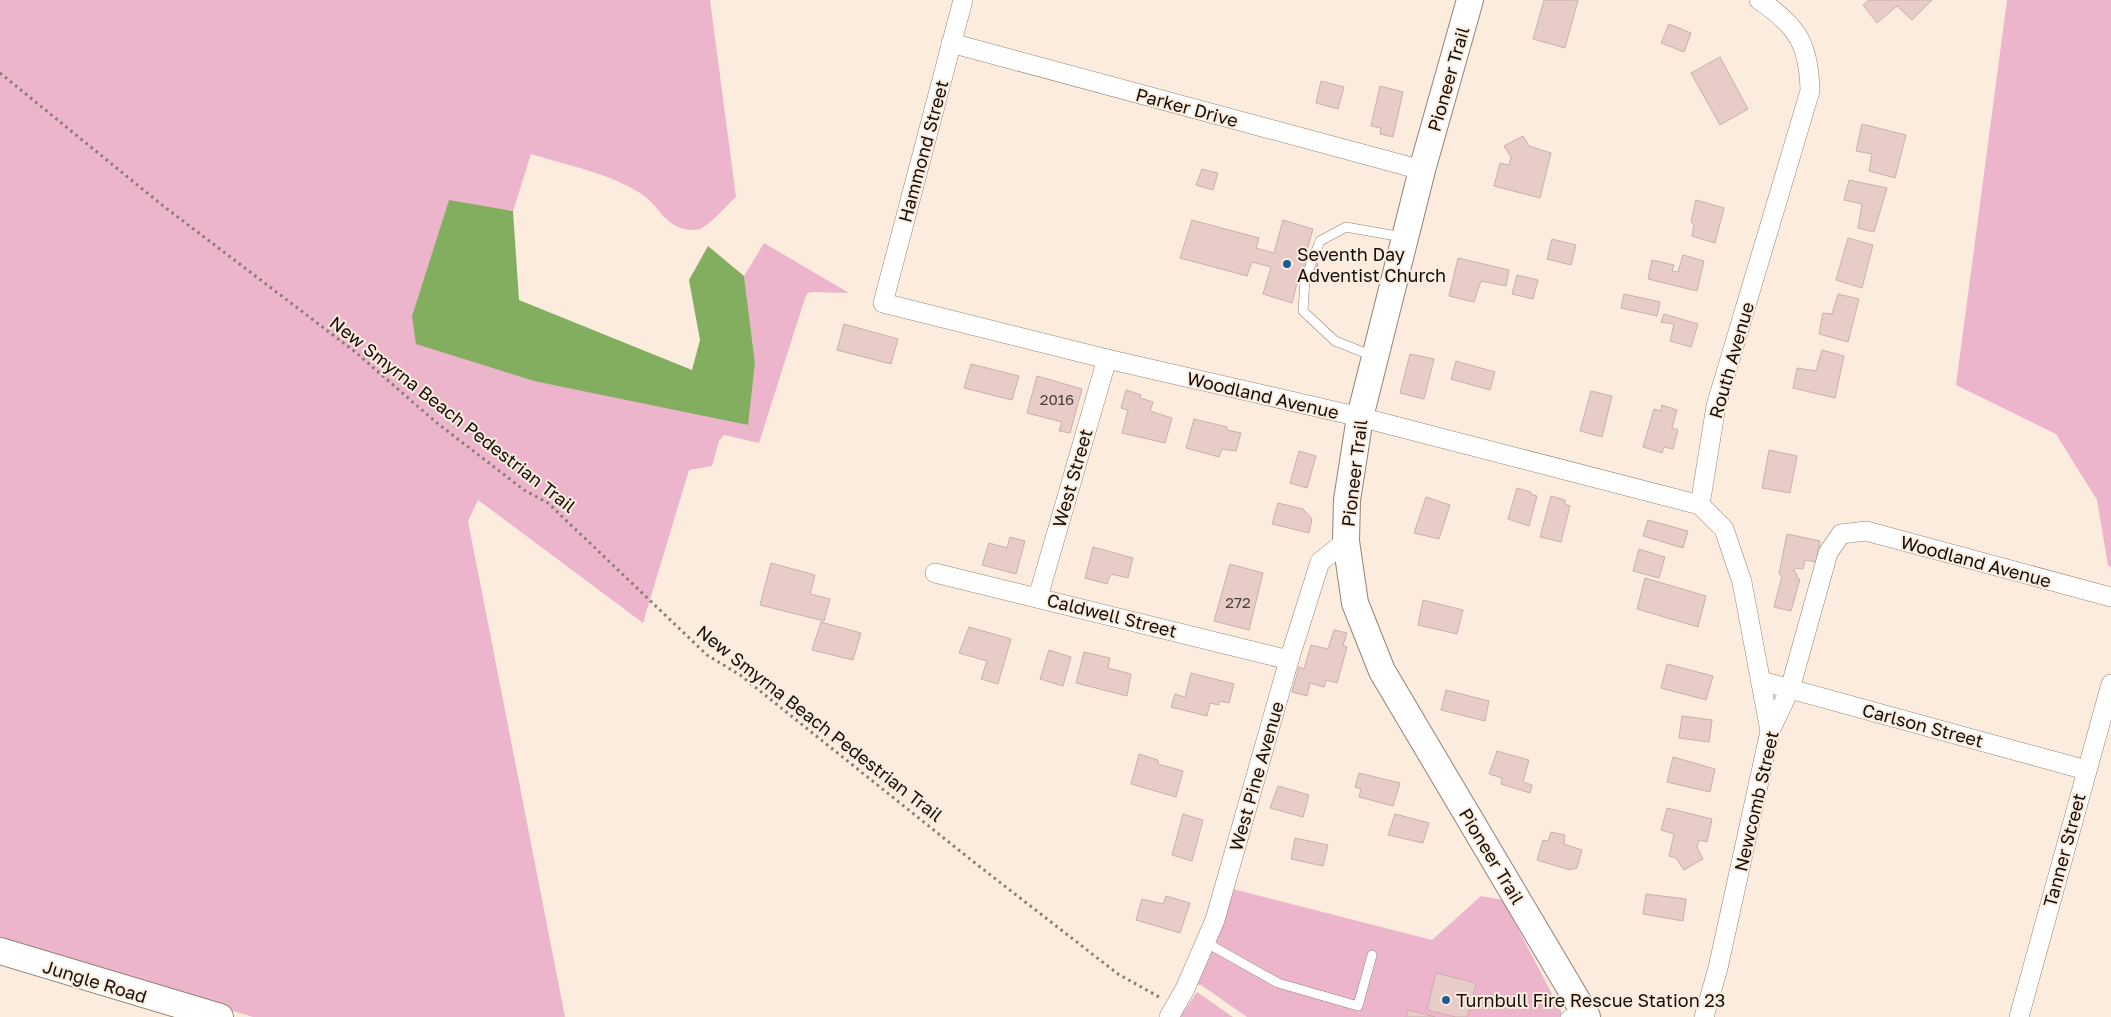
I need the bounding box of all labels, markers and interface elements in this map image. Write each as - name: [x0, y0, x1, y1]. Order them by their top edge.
- street label: Pioneer Trail: [1423, 24, 1474, 134]
- street label: Hammond Street: [893, 77, 953, 225]
- street label: Parker Drive: [1133, 83, 1241, 131]
- place label: Seventh Day Adventist Church: [1297, 243, 1446, 286]
- marker: Seventh Day Adventist Church: [1281, 258, 1293, 270]
- street label: Routh Avenue: [1704, 299, 1758, 421]
- street label: New Smyrna Beach Pedestrian Trail: [326, 311, 581, 517]
- street label: Woodland Avenue: [1185, 367, 1341, 423]
- house number: 2016: [1040, 390, 1074, 408]
- street label: Pioneer Trail: [1336, 418, 1372, 528]
- street label: West Street: [1047, 426, 1097, 530]
- street label: Woodland Avenue: [1898, 530, 2054, 592]
- street label: Caldwell Street: [1045, 588, 1179, 642]
- house number: 272: [1225, 593, 1251, 611]
- street label: New Smyrna Beach Pedestrian Trail: [693, 620, 948, 826]
- street label: Carlson Street: [1860, 698, 1986, 752]
- street label: West Pine Avenue: [1224, 699, 1288, 853]
- street label: Newcomb Street: [1729, 729, 1783, 873]
- street label: Tanner Street: [2038, 791, 2090, 909]
- street label: Pioneer Trail: [1455, 804, 1529, 908]
- street label: Jungle Road: [40, 955, 150, 1007]
- place label: Turnbull Fire Rescue Station 23: [1456, 989, 1725, 1011]
- marker: Turnbull Fire Rescue Station 23: [1440, 994, 1452, 1006]

